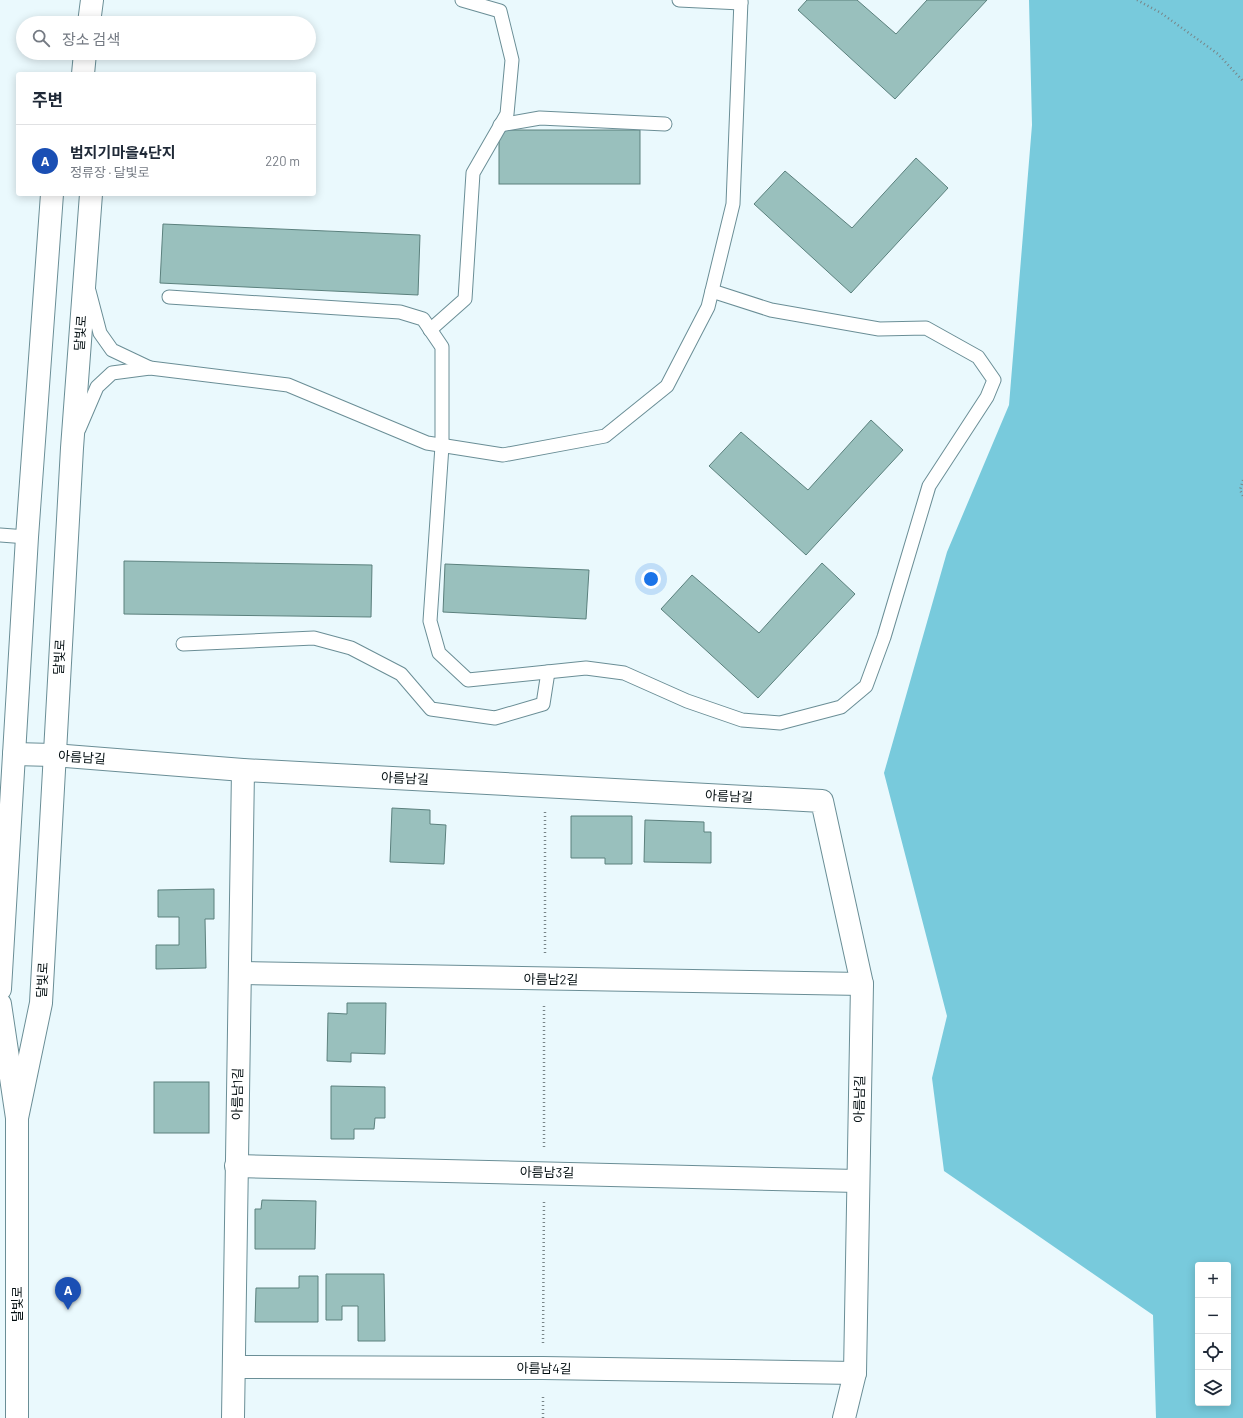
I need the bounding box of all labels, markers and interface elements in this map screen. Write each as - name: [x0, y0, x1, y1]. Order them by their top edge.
- search box: [16, 16, 316, 60]
- icon: search: [30, 27, 52, 49]
- text: 장소 검색: [62, 30, 120, 48]
- text: 주변: [32, 89, 63, 109]
- text: 범지기마을4단지: [70, 143, 176, 161]
- text: A: [41, 153, 49, 169]
- text: 220 m: [265, 153, 300, 169]
- text: 정류장 · 달빛로: [70, 164, 150, 180]
- street label: 달빛로: [71, 315, 89, 351]
- your location: [641, 569, 661, 589]
- street label: 달빛로: [50, 639, 68, 675]
- street label: 아름남길: [58, 747, 106, 767]
- street label: 아름남길: [381, 769, 429, 787]
- street label: 아름남길: [705, 787, 753, 805]
- street label: 달빛로: [33, 962, 51, 998]
- street label: 아름남2길: [523, 971, 579, 987]
- street label: 아름남1길: [229, 1068, 245, 1120]
- street label: 아름남길: [851, 1075, 867, 1123]
- street label: 아름남3길: [520, 1164, 574, 1180]
- map controls: [1195, 1262, 1231, 1406]
- button: +: [1195, 1262, 1231, 1298]
- pin: A: [55, 1277, 81, 1310]
- street label: 달빛로: [9, 1286, 25, 1322]
- button: −: [1195, 1298, 1231, 1334]
- button: locate: [1195, 1334, 1231, 1370]
- street label: 아름남4길: [516, 1360, 572, 1376]
- button: layers: [1195, 1370, 1231, 1406]

